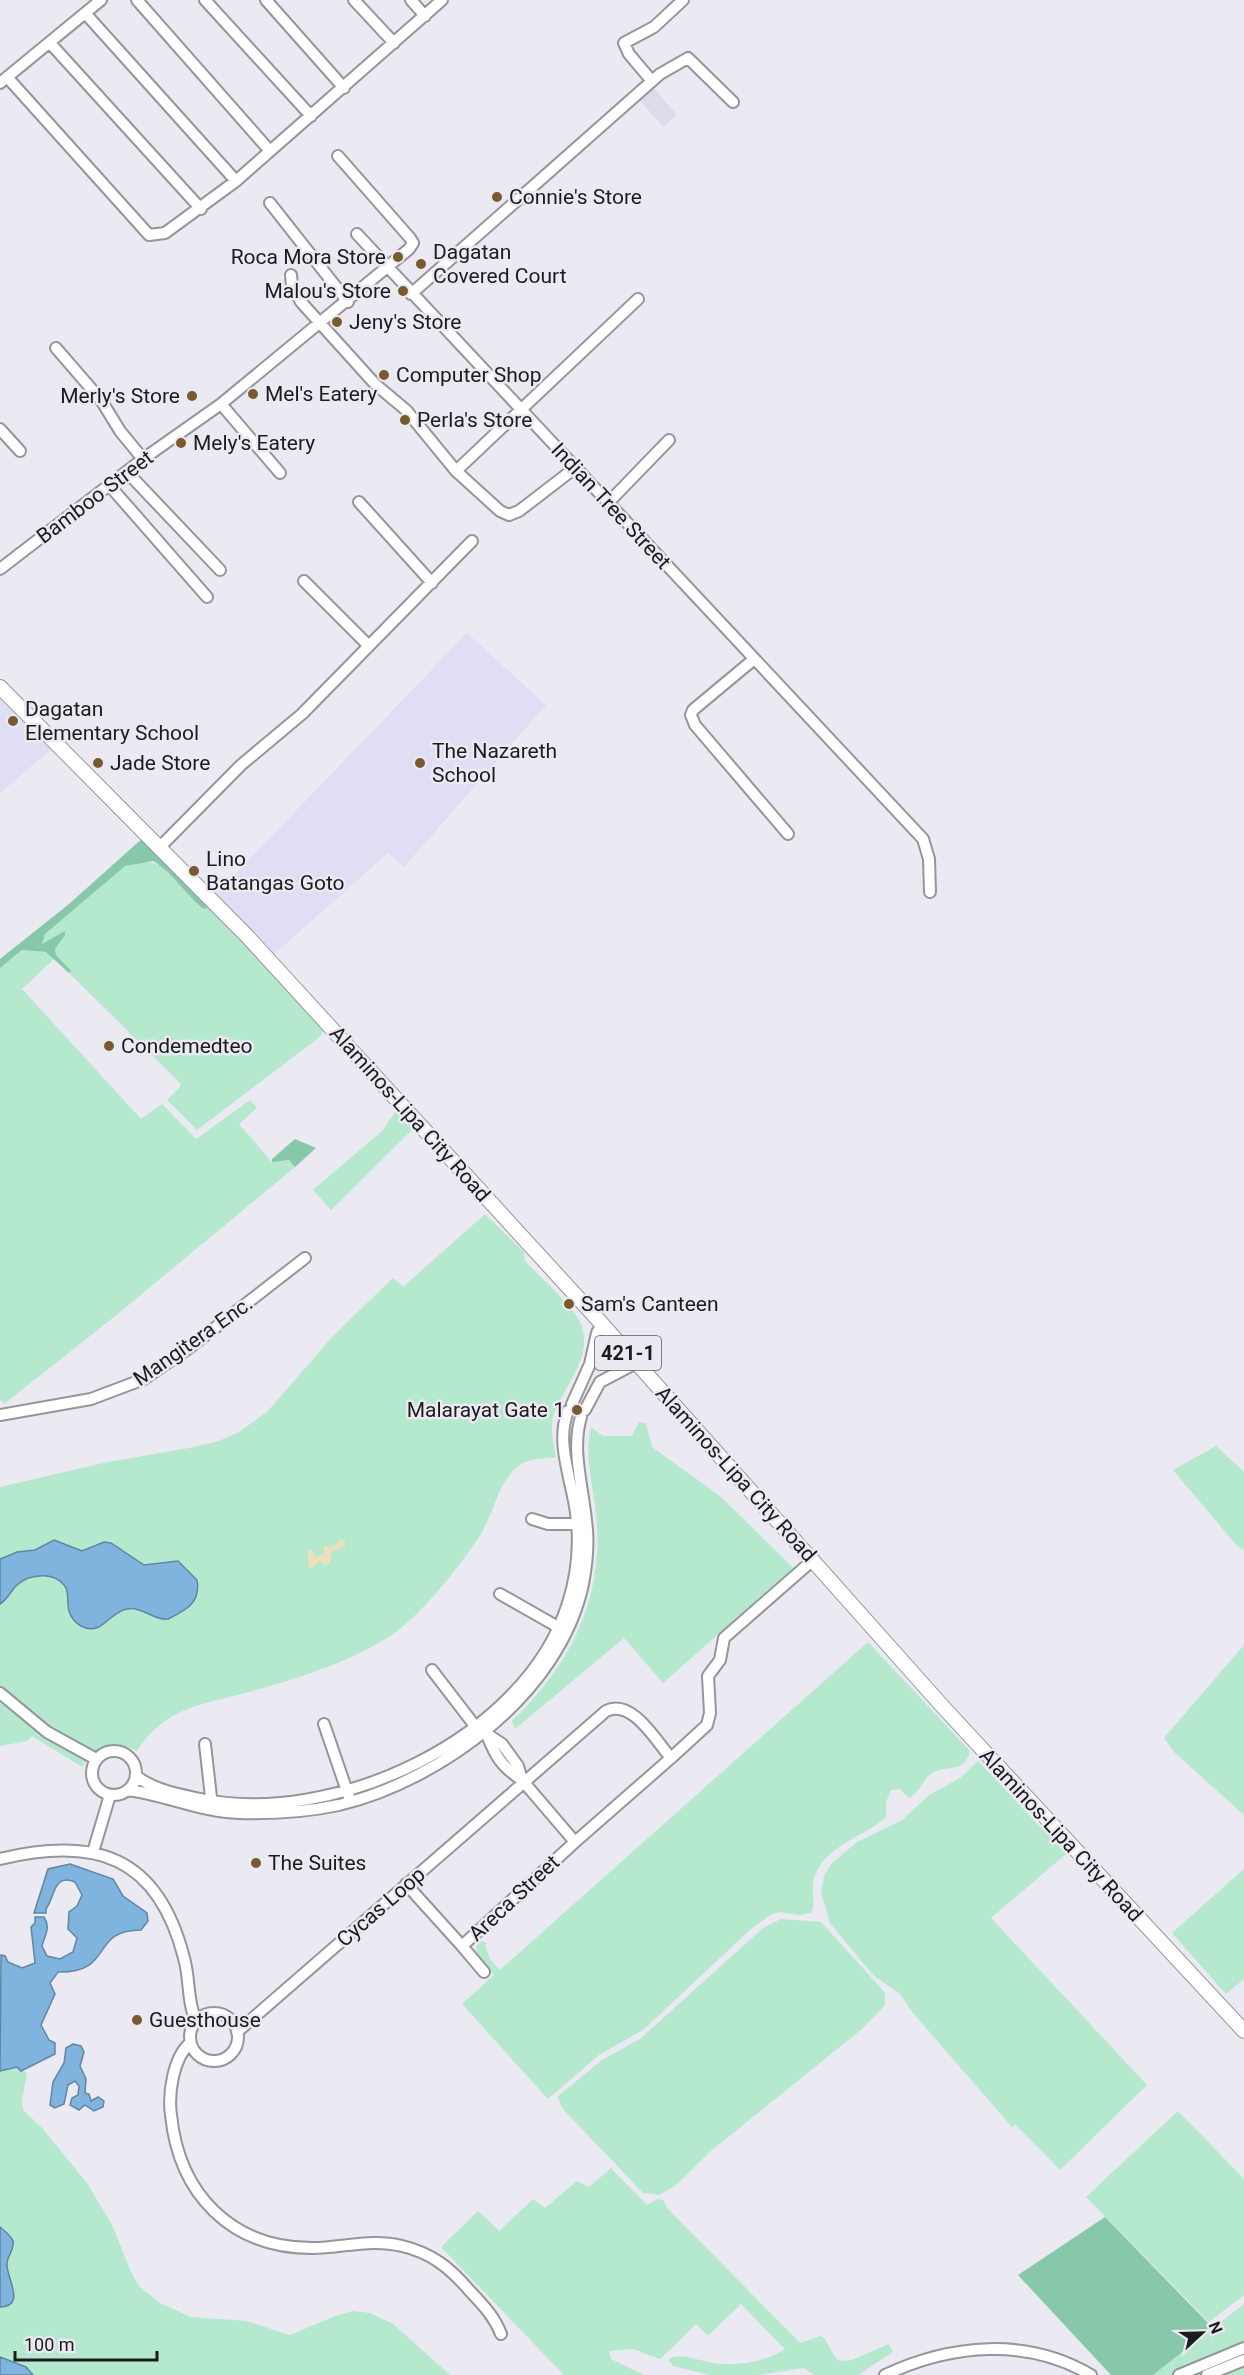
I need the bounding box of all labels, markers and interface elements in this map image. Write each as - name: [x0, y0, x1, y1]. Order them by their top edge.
- place label: Connie's Store: [509, 185, 642, 209]
- marker: Connie's Store: [490, 190, 504, 204]
- place label: Dagatan Covered Court: [433, 240, 567, 288]
- place label: Roca Mora Store: [231, 245, 386, 269]
- marker: Roca Mora Store: [391, 250, 405, 264]
- marker: Dagatan Covered Court: [414, 257, 428, 271]
- place label: Malou's Store: [265, 279, 391, 303]
- marker: Malou's Store: [396, 284, 410, 298]
- place label: Jeny's Store: [349, 310, 461, 334]
- marker: Jeny's Store: [330, 315, 344, 329]
- place label: Computer Shop: [396, 363, 542, 387]
- marker: Computer Shop: [377, 368, 391, 382]
- place label: Mel's Eatery: [265, 382, 377, 406]
- place label: Merly's Store: [60, 384, 180, 408]
- marker: Mel's Eatery: [246, 387, 260, 401]
- marker: Merly's Store: [185, 389, 199, 403]
- place label: Perla's Store: [417, 408, 532, 432]
- marker: Perla's Store: [398, 413, 412, 427]
- place label: Mely's Eatery: [193, 431, 315, 455]
- marker: Mely's Eatery: [174, 436, 188, 450]
- street label: Indian Tree Street: [546, 438, 676, 574]
- street label: Bamboo Street: [32, 445, 158, 548]
- place label: Dagatan Elementary School: [25, 697, 199, 745]
- marker: Dagatan Elementary School: [6, 714, 20, 728]
- place label: The Nazareth School: [432, 739, 557, 787]
- place label: Jade Store: [110, 751, 210, 775]
- marker: Jade Store: [91, 756, 105, 770]
- marker: The Nazareth School: [413, 756, 427, 770]
- place label: Lino Batangas Goto: [206, 847, 345, 895]
- marker: Lino Batangas Goto: [187, 864, 201, 878]
- street label: Alaminos-Lipa City Road: [325, 1021, 495, 1207]
- place label: Condemedteo: [121, 1034, 253, 1058]
- marker: Condemedteo: [102, 1039, 116, 1053]
- street label: Mangitera Enc.: [129, 1291, 257, 1391]
- place label: Sam's Canteen: [581, 1292, 719, 1316]
- marker: Sam's Canteen: [562, 1297, 576, 1311]
- road number: 421-1: [595, 1336, 661, 1370]
- street label: Alaminos-Lipa City Road: [651, 1381, 821, 1567]
- place label: Malarayat Gate 1: [407, 1398, 565, 1422]
- marker: Malarayat Gate 1: [570, 1403, 584, 1417]
- street label: Alaminos-Lipa City Road: [975, 1744, 1147, 1926]
- street label: Areca Street: [464, 1850, 564, 1946]
- place label: The Suites: [268, 1851, 366, 1875]
- marker: The Suites: [249, 1856, 263, 1870]
- street label: Cycas Loop: [332, 1862, 430, 1952]
- place label: Guesthouse: [149, 2008, 261, 2032]
- marker: Guesthouse: [130, 2013, 144, 2027]
- north arrow: [1172, 2303, 1232, 2363]
- text: N: [1205, 2319, 1226, 2336]
- scale bar: [15, 2324, 158, 2362]
- text: 100 m: [24, 2334, 75, 2355]

